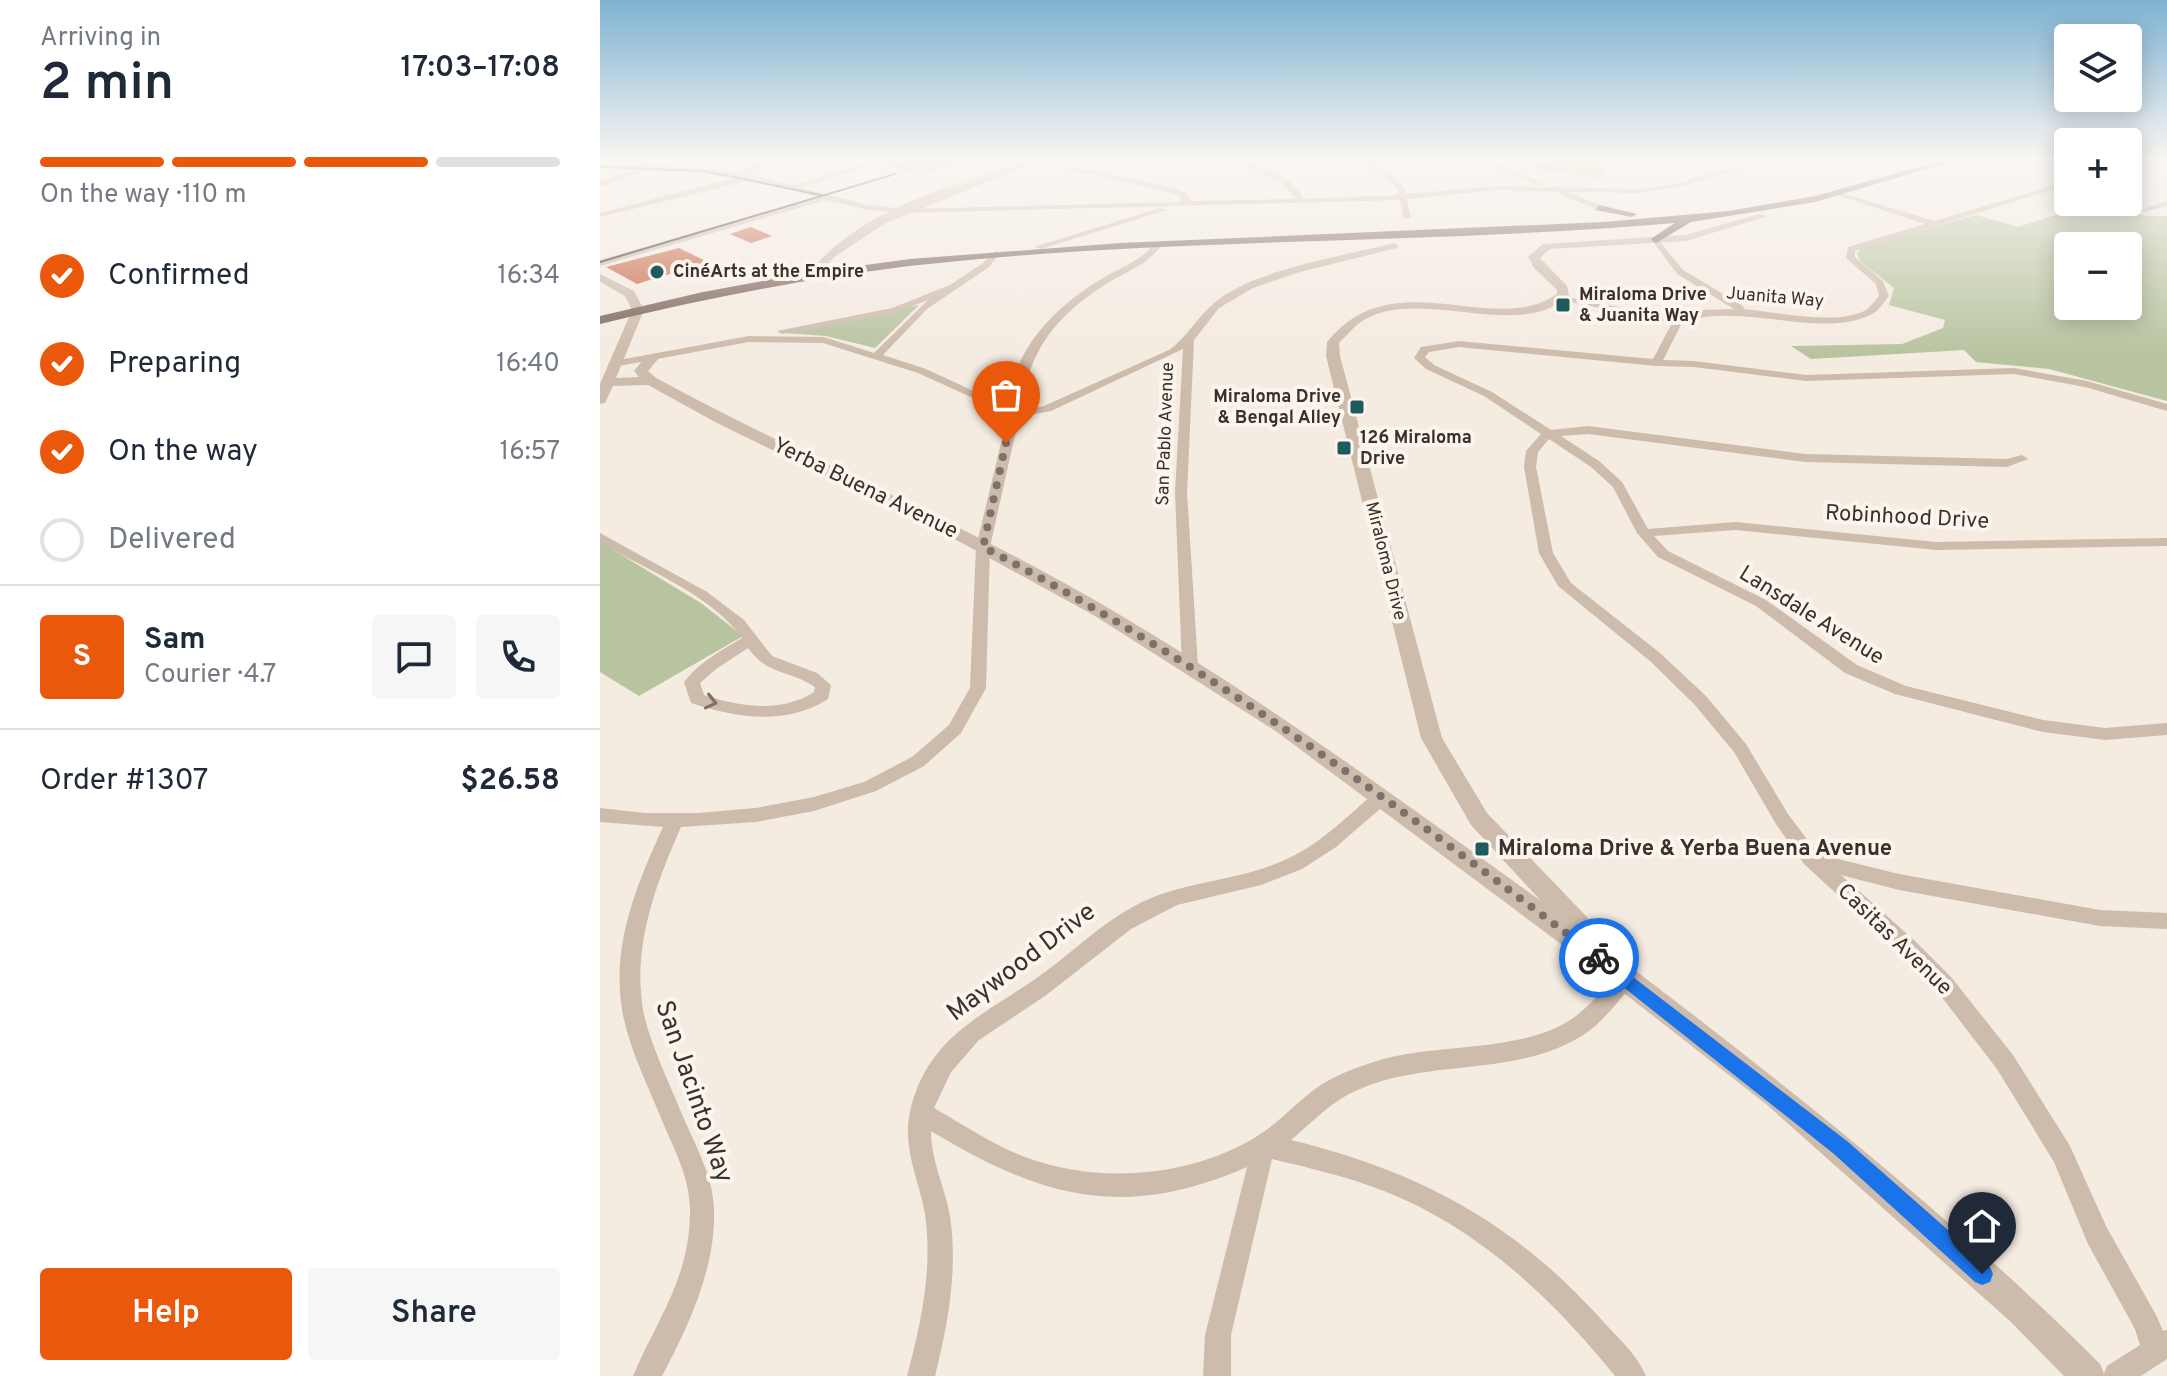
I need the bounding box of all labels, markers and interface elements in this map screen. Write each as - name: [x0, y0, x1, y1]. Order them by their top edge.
- text: Arriving in: [40, 22, 161, 55]
- map controls: [2054, 24, 2142, 320]
- button: layers: [2054, 24, 2142, 112]
- text: 17:03–17:08: [400, 50, 560, 87]
- text: 2 min: [40, 52, 174, 118]
- button: +: [2054, 128, 2142, 216]
- text: On the way · 110 m: [40, 179, 246, 212]
- button: −: [2054, 232, 2142, 320]
- icon: check: [40, 254, 84, 298]
- text: Confirmed: [108, 258, 250, 295]
- text: 16:34: [497, 260, 560, 293]
- place label: CinéArts at the Empire: [673, 261, 864, 284]
- marker: CinéArts at the Empire: [648, 263, 666, 281]
- street label: Juanita Way: [1725, 282, 1825, 314]
- place label: Miraloma Drive & Juanita Way: [1579, 284, 1707, 328]
- marker: Miraloma Drive & Juanita Way: [1554, 296, 1572, 314]
- icon: check: [40, 342, 84, 386]
- text: Preparing: [108, 346, 241, 383]
- text: 16:40: [496, 348, 560, 381]
- pin: [972, 361, 1040, 443]
- street label: San Pablo Avenue: [1152, 362, 1180, 506]
- icon: bag: [984, 373, 1028, 417]
- place label: Miraloma Drive & Bengal Alley: [1213, 386, 1341, 430]
- marker: Miraloma Drive & Bengal Alley: [1348, 398, 1366, 416]
- place label: 126 Miraloma Drive: [1360, 427, 1472, 471]
- icon: check: [40, 430, 84, 474]
- street label: Yerba Buena Avenue: [768, 432, 962, 546]
- text: On the way: [108, 434, 258, 471]
- text: 16:57: [499, 436, 560, 469]
- marker: 126 Miraloma Drive: [1335, 439, 1353, 457]
- street label: Miraloma Drive: [1359, 499, 1411, 623]
- street label: Robinhood Drive: [1824, 500, 1990, 536]
- text: Delivered: [108, 522, 236, 559]
- street label: Lansdale Avenue: [1733, 561, 1889, 671]
- button: chat: [372, 615, 456, 699]
- button: phone: [476, 615, 560, 699]
- text: Sam: [144, 622, 206, 659]
- text: S: [73, 639, 91, 676]
- text: Courier · 4.7: [144, 659, 276, 692]
- one-way arrow: [703, 693, 717, 710]
- text: Order #1307: [40, 763, 208, 800]
- text: $26.58: [461, 763, 560, 800]
- place label: Miraloma Drive & Yerba Buena Avenue: [1498, 836, 1892, 863]
- marker: Miraloma Drive & Yerba Buena Avenue: [1473, 840, 1491, 858]
- street label: Casitas Avenue: [1831, 878, 1957, 1002]
- street label: Maywood Drive: [941, 896, 1103, 1030]
- courier: [1559, 918, 1639, 998]
- icon: bike: [1577, 936, 1621, 980]
- street label: San Jacinto Way: [646, 996, 740, 1188]
- pin: [1948, 1192, 2016, 1274]
- icon: home: [1960, 1204, 2004, 1248]
- button: Help: [40, 1268, 292, 1360]
- button: Share: [308, 1268, 560, 1360]

